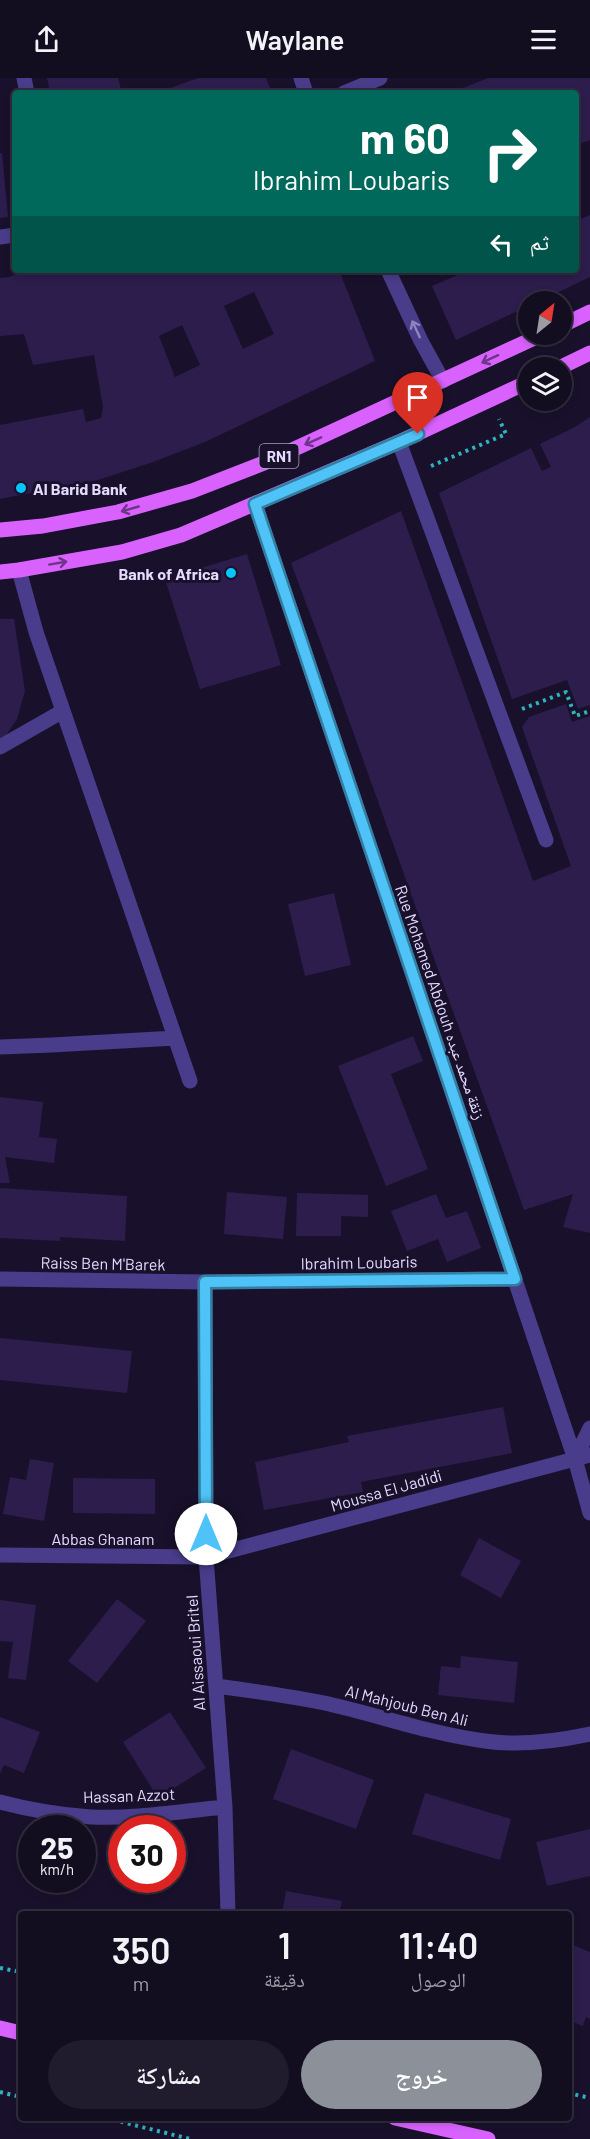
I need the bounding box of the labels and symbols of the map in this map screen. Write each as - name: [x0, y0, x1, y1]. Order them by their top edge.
- north arrow: [518, 291, 572, 345]
- one-way arrow: [409, 320, 421, 338]
- one-way arrow: [481, 354, 499, 366]
- pin: [392, 372, 443, 434]
- one-way arrow: [304, 436, 322, 448]
- road number: RN1: [260, 444, 298, 468]
- place label: Al Barid Bank: [33, 479, 128, 498]
- marker: Al Barid Bank: [14, 481, 28, 495]
- one-way arrow: [121, 504, 140, 515]
- one-way arrow: [47, 558, 67, 569]
- place label: Bank of Africa: [118, 564, 219, 583]
- marker: Bank of Africa: [224, 566, 238, 580]
- street label: Rue Mohamed Abdouh زنقة محمد عبده: [391, 882, 490, 1122]
- street label: Ibrahim Loubaris: [300, 1251, 418, 1273]
- street label: Raiss Ben M'Barek: [40, 1252, 166, 1274]
- street label: Moussa El Jadidi: [328, 1465, 444, 1515]
- position arrow: [174, 1502, 238, 1566]
- street label: Abbas Ghanam: [52, 1529, 154, 1548]
- street label: Al Aissaoui Britel: [181, 1594, 209, 1712]
- street label: Al Mahjoub Ben Ali: [344, 1681, 470, 1729]
- street label: Hassan Azzot: [83, 1784, 175, 1806]
- speed limit sign: 30: [108, 1815, 186, 1893]

